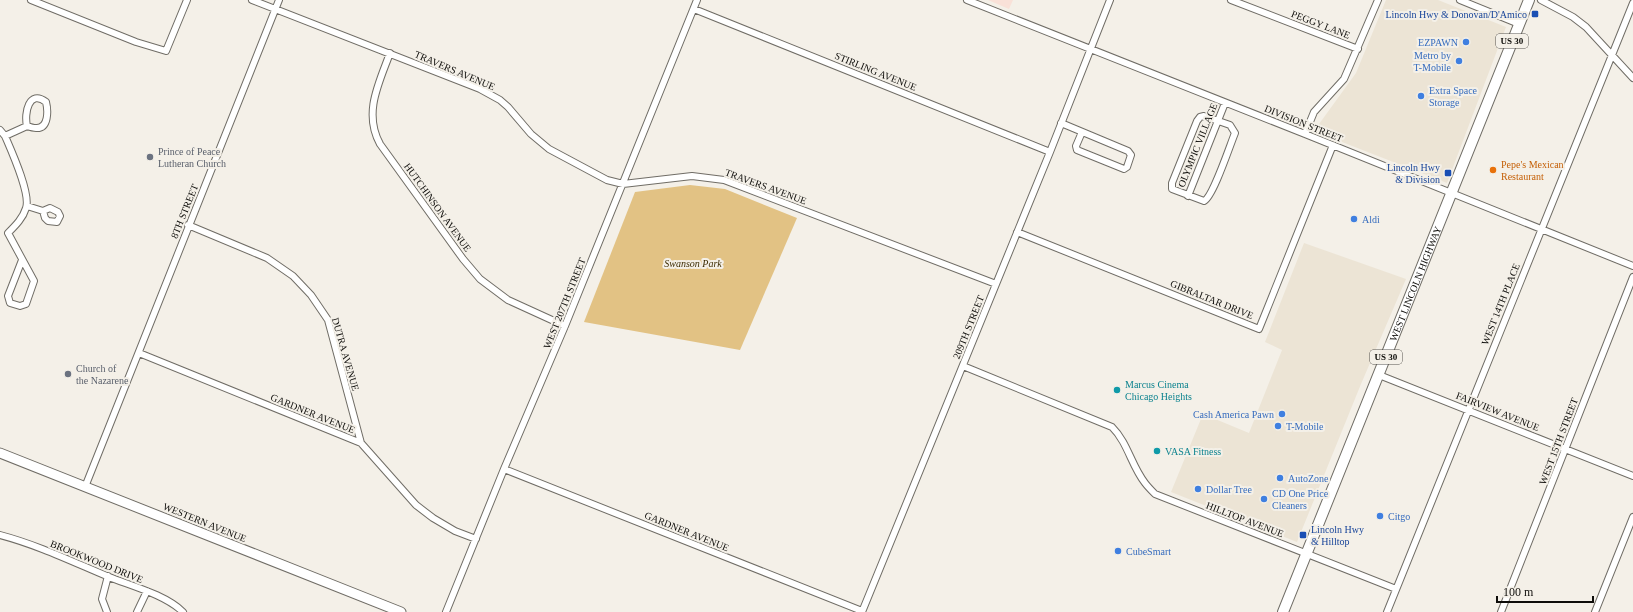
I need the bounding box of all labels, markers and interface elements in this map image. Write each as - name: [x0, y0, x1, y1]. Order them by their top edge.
- street label: PEGGY LANE: [1290, 8, 1352, 41]
- place label: Lincoln Hwy & Donovan/D'Amico: [1385, 9, 1527, 20]
- marker: Lincoln Hwy & Donovan/D'Amico: [1530, 9, 1540, 19]
- road number: US 30: [1496, 34, 1528, 48]
- place label: EZPAWN: [1418, 37, 1458, 48]
- marker: EZPAWN: [1461, 37, 1471, 47]
- street label: TRAVERS AVENUE: [413, 49, 497, 92]
- street label: STIRLING AVENUE: [833, 50, 918, 93]
- place label: Metro by T-Mobile: [1414, 50, 1452, 73]
- marker: Metro by T-Mobile: [1454, 56, 1464, 66]
- place label: Extra Space Storage: [1429, 85, 1478, 108]
- marker: Extra Space Storage: [1416, 91, 1426, 101]
- street label: OLYMPIC VILLAGE: [1176, 102, 1219, 189]
- street label: DIVISION STREET: [1263, 103, 1345, 144]
- place label: Prince of Peace Lutheran Church: [158, 146, 226, 169]
- marker: Prince of Peace Lutheran Church: [145, 152, 155, 162]
- place label: Pepe's Mexican Restaurant: [1501, 159, 1564, 182]
- street label: HUTCHINSON AVENUE: [402, 161, 473, 254]
- place label: Lincoln Hwy & Division: [1387, 162, 1440, 185]
- marker: Pepe's Mexican Restaurant: [1488, 165, 1498, 175]
- street label: TRAVERS AVENUE: [724, 167, 808, 206]
- marker: Lincoln Hwy & Division: [1443, 168, 1453, 178]
- street label: 8TH STREET: [169, 182, 200, 240]
- marker: Aldi: [1349, 214, 1359, 224]
- place label: Aldi: [1362, 214, 1380, 225]
- street label: WEST LINCOLN HIGHWAY: [1387, 225, 1444, 343]
- street label: WEST 207TH STREET: [541, 256, 588, 350]
- park label: Swanson Park: [664, 258, 722, 269]
- street label: WEST 14TH PLACE: [1479, 262, 1522, 347]
- street label: GIBRALTAR DRIVE: [1169, 278, 1255, 321]
- street label: 209TH STREET: [951, 294, 986, 361]
- street label: DUTRA AVENUE: [330, 316, 361, 392]
- road number: US 30: [1370, 350, 1402, 364]
- place label: Church of the Nazarene: [76, 363, 129, 386]
- marker: Church of the Nazarene: [63, 369, 73, 379]
- place label: Marcus Cinema Chicago Heights: [1125, 379, 1192, 402]
- marker: Marcus Cinema Chicago Heights: [1112, 385, 1122, 395]
- street label: FAIRVIEW AVENUE: [1455, 390, 1541, 433]
- street label: GARDNER AVENUE: [269, 391, 357, 435]
- street label: WEST 15TH STREET: [1537, 396, 1580, 486]
- place label: Cash America Pawn: [1193, 409, 1274, 420]
- marker: Cash America Pawn: [1277, 409, 1287, 419]
- marker: T-Mobile: [1273, 421, 1283, 431]
- place label: T-Mobile: [1286, 421, 1324, 432]
- marker: VASA Fitness: [1152, 446, 1162, 456]
- place label: VASA Fitness: [1165, 446, 1221, 457]
- marker: AutoZone: [1275, 473, 1285, 483]
- place label: AutoZone: [1288, 473, 1329, 484]
- marker: Dollar Tree: [1193, 484, 1203, 494]
- place label: Dollar Tree: [1206, 484, 1252, 495]
- place label: CD One Price Cleaners: [1272, 488, 1329, 511]
- marker: CD One Price Cleaners: [1259, 494, 1269, 504]
- street label: HILLTOP AVENUE: [1205, 500, 1285, 539]
- street label: WESTERN AVENUE: [161, 501, 248, 544]
- street label: GARDNER AVENUE: [643, 509, 731, 553]
- marker: Citgo: [1375, 511, 1385, 521]
- place label: Citgo: [1388, 511, 1410, 522]
- place label: Lincoln Hwy & Hilltop: [1311, 524, 1364, 547]
- marker: Lincoln Hwy & Hilltop: [1298, 530, 1308, 540]
- street label: BROOKWOOD DRIVE: [49, 538, 145, 585]
- marker: CubeSmart: [1113, 546, 1123, 556]
- place label: CubeSmart: [1126, 546, 1171, 557]
- scale bar: [1497, 578, 1593, 604]
- text: 100 m: [1503, 585, 1534, 599]

